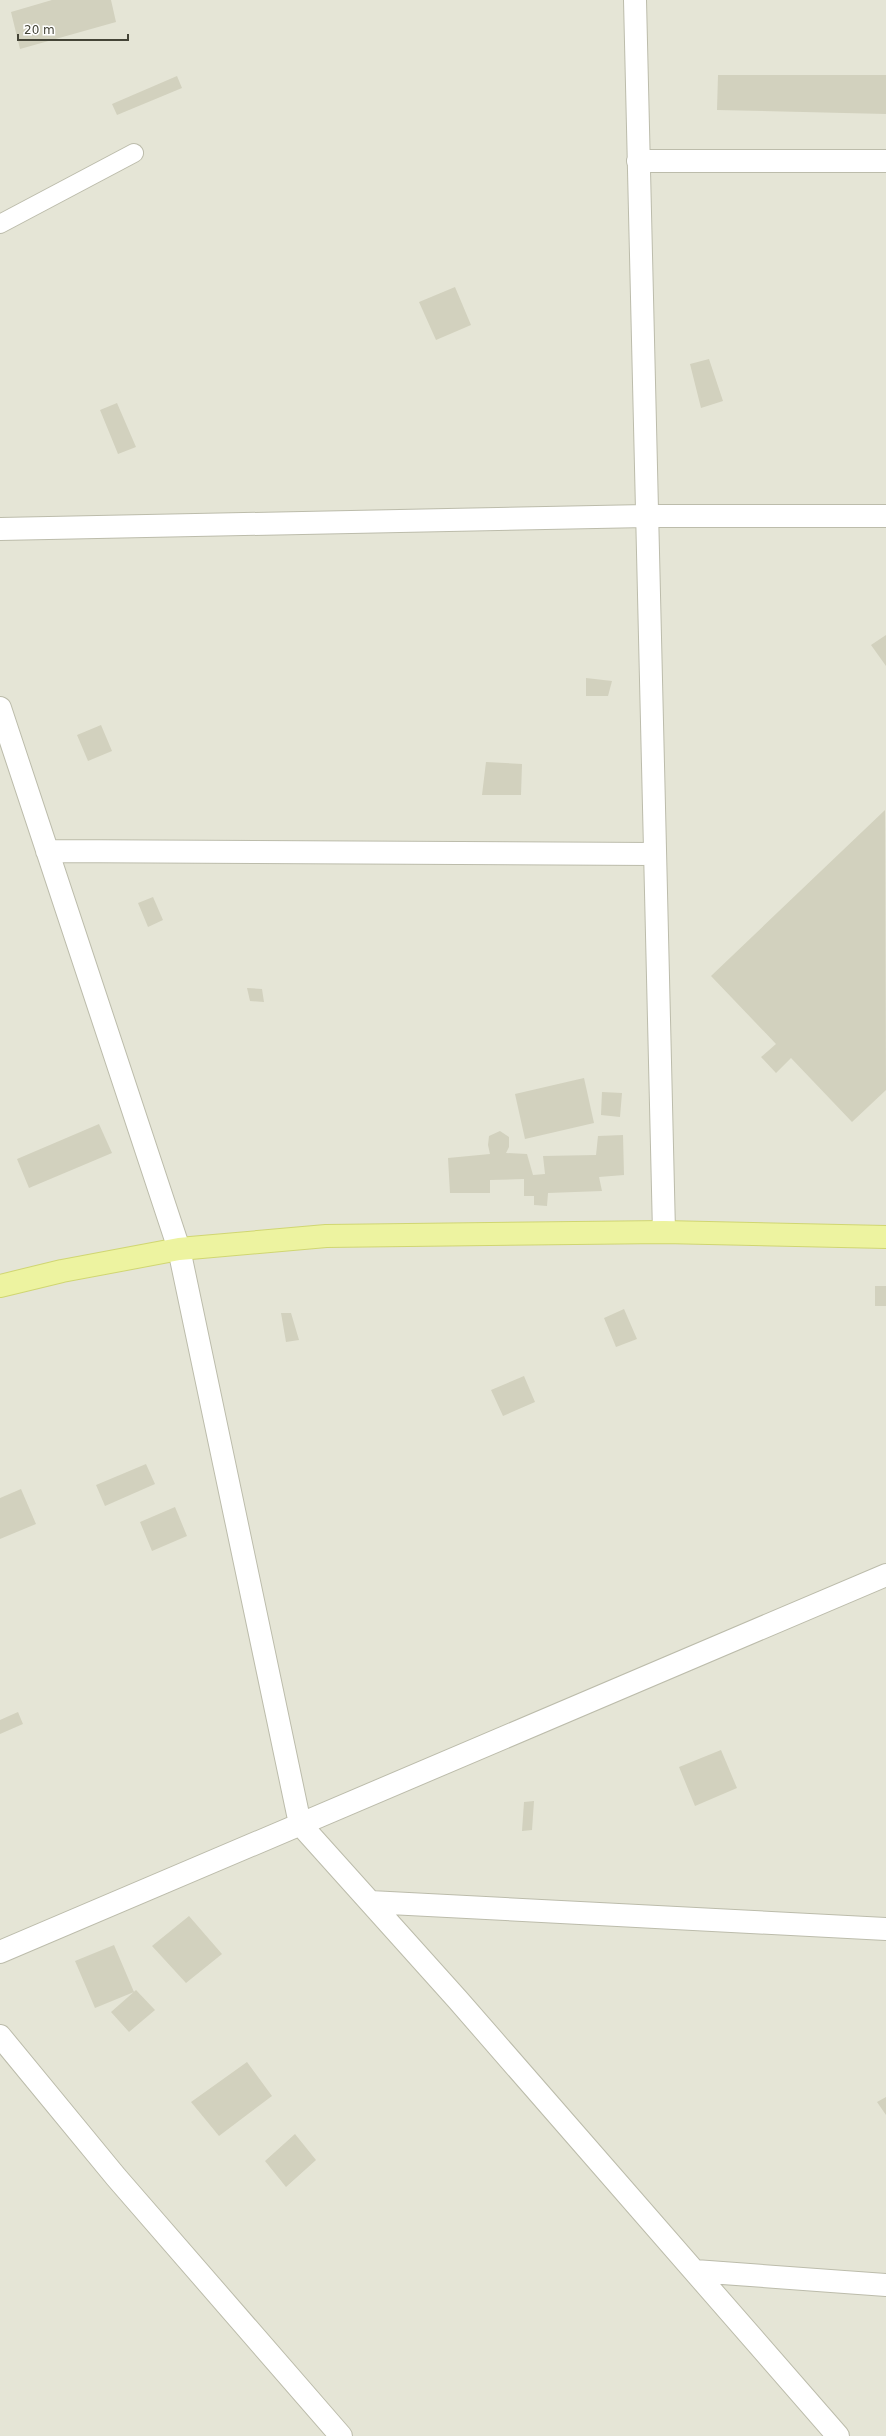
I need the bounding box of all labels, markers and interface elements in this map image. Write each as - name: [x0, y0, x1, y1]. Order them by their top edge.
- scale bar: [18, 16, 128, 42]
- text: 20 m: [24, 23, 55, 37]

